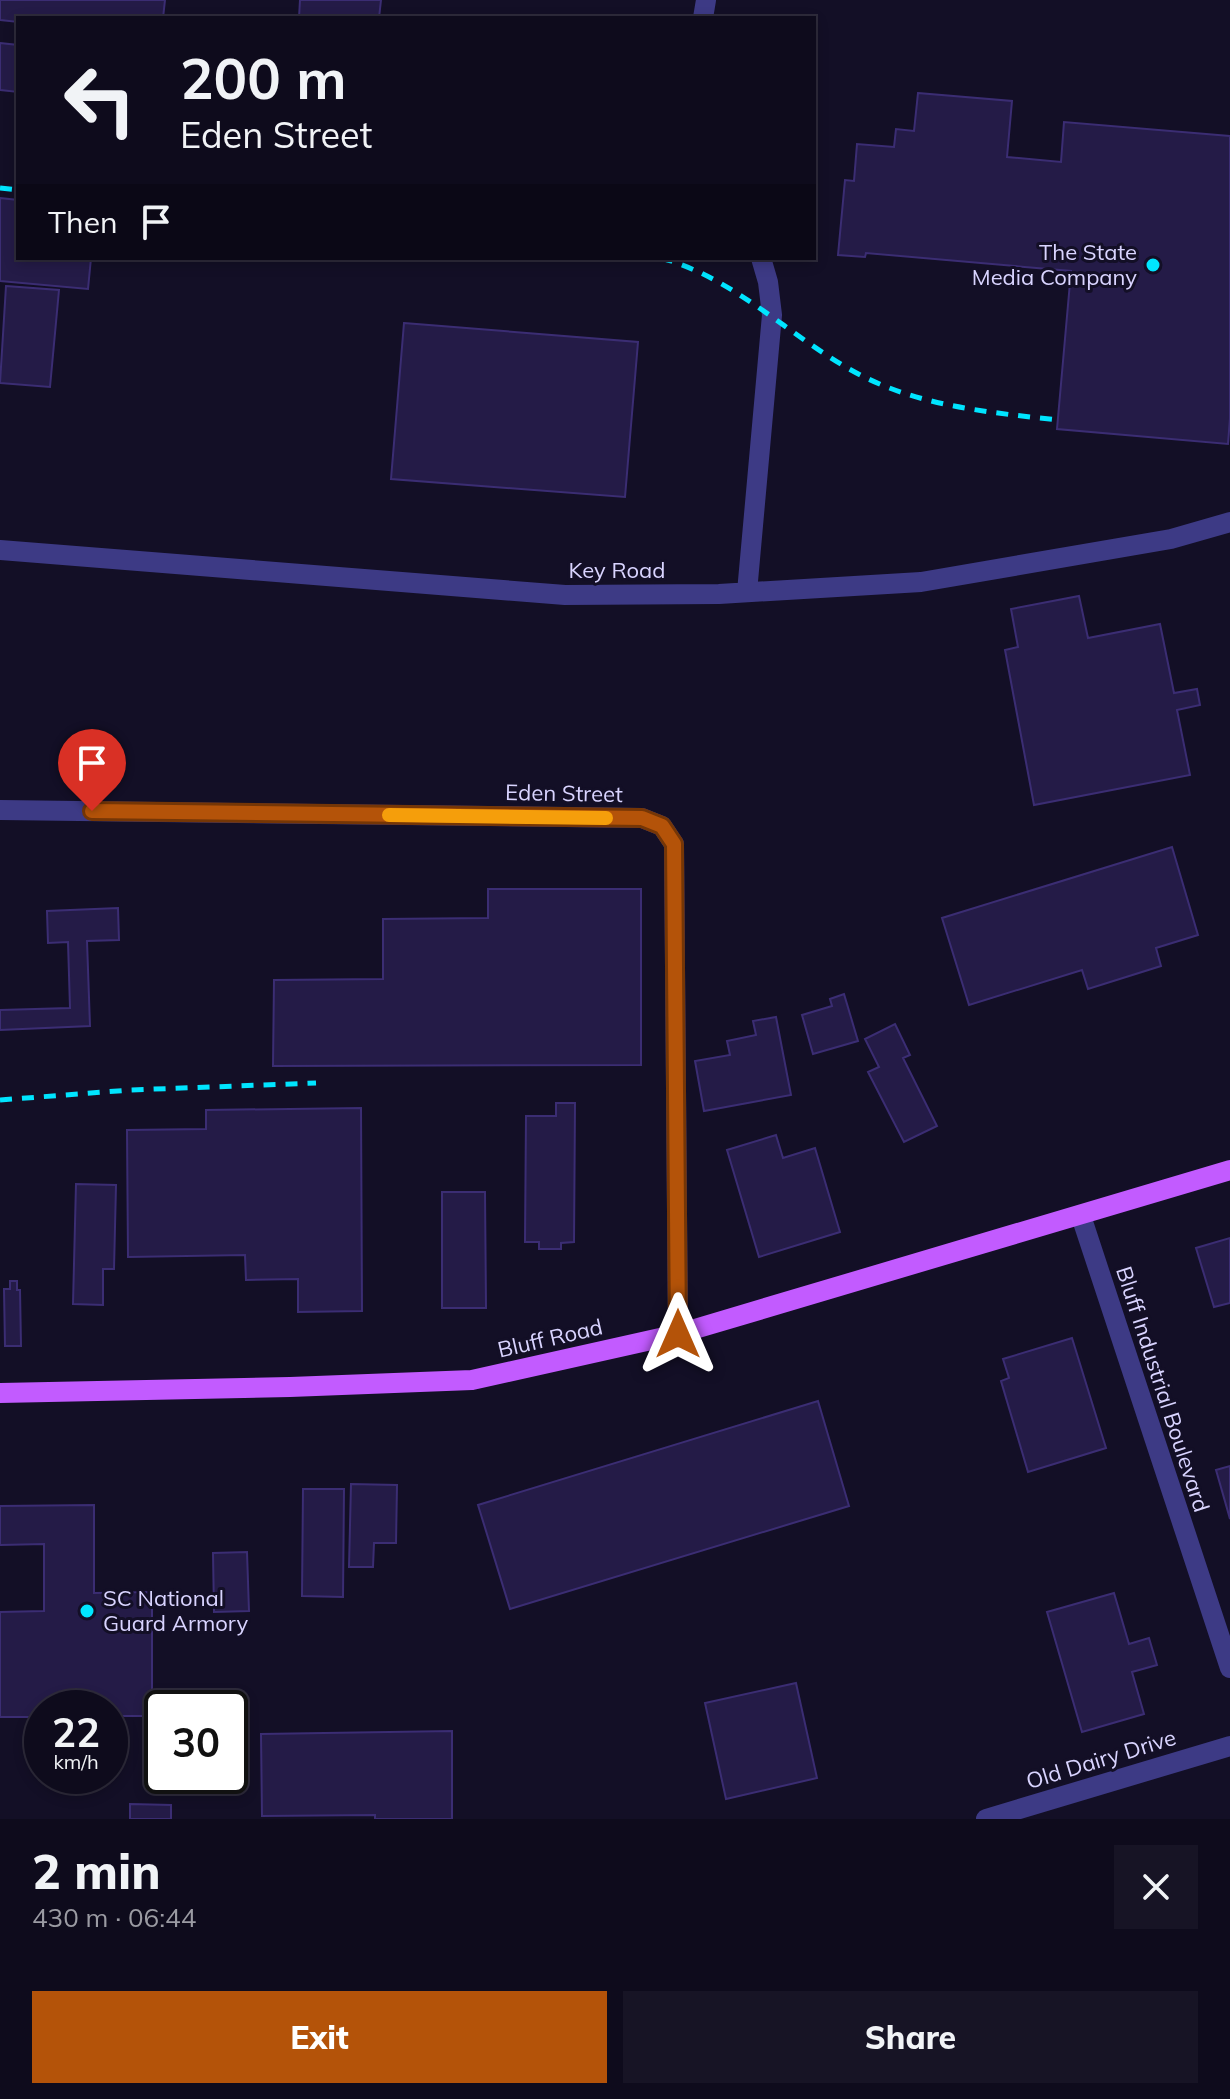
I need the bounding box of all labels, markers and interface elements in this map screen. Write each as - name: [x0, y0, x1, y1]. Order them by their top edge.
- text: 200 m: [180, 43, 347, 113]
- icon: left: [48, 48, 152, 152]
- text: Eden Street: [180, 112, 372, 157]
- icon: arrive: [134, 200, 178, 244]
- text: Then: [48, 203, 118, 241]
- place label: The State Media Company: [972, 238, 1137, 291]
- marker: The State Media Company: [1144, 256, 1162, 274]
- street label: Key Road: [569, 556, 665, 584]
- pin: [58, 729, 126, 811]
- icon: arrive: [70, 741, 114, 785]
- street label: Eden Street: [505, 778, 623, 808]
- street label: Bluff Industrial Boulevard: [1110, 1263, 1216, 1515]
- position arrow: [636, 1292, 720, 1376]
- street label: Bluff Road: [495, 1312, 605, 1364]
- place label: SC National Guard Armory: [103, 1584, 248, 1637]
- marker: SC National Guard Armory: [78, 1602, 96, 1620]
- speed limit sign: 30: [144, 1690, 248, 1794]
- text: 22: [52, 1707, 100, 1757]
- street label: Old Dairy Drive: [1023, 1723, 1179, 1795]
- text: km/h: [53, 1749, 99, 1774]
- text: 2 min: [32, 1841, 161, 1901]
- button: close: [1114, 1845, 1198, 1929]
- text: 430 m · 06:44: [32, 1901, 196, 1934]
- button: Exit: [32, 1991, 607, 2083]
- button: Share: [623, 1991, 1198, 2083]

